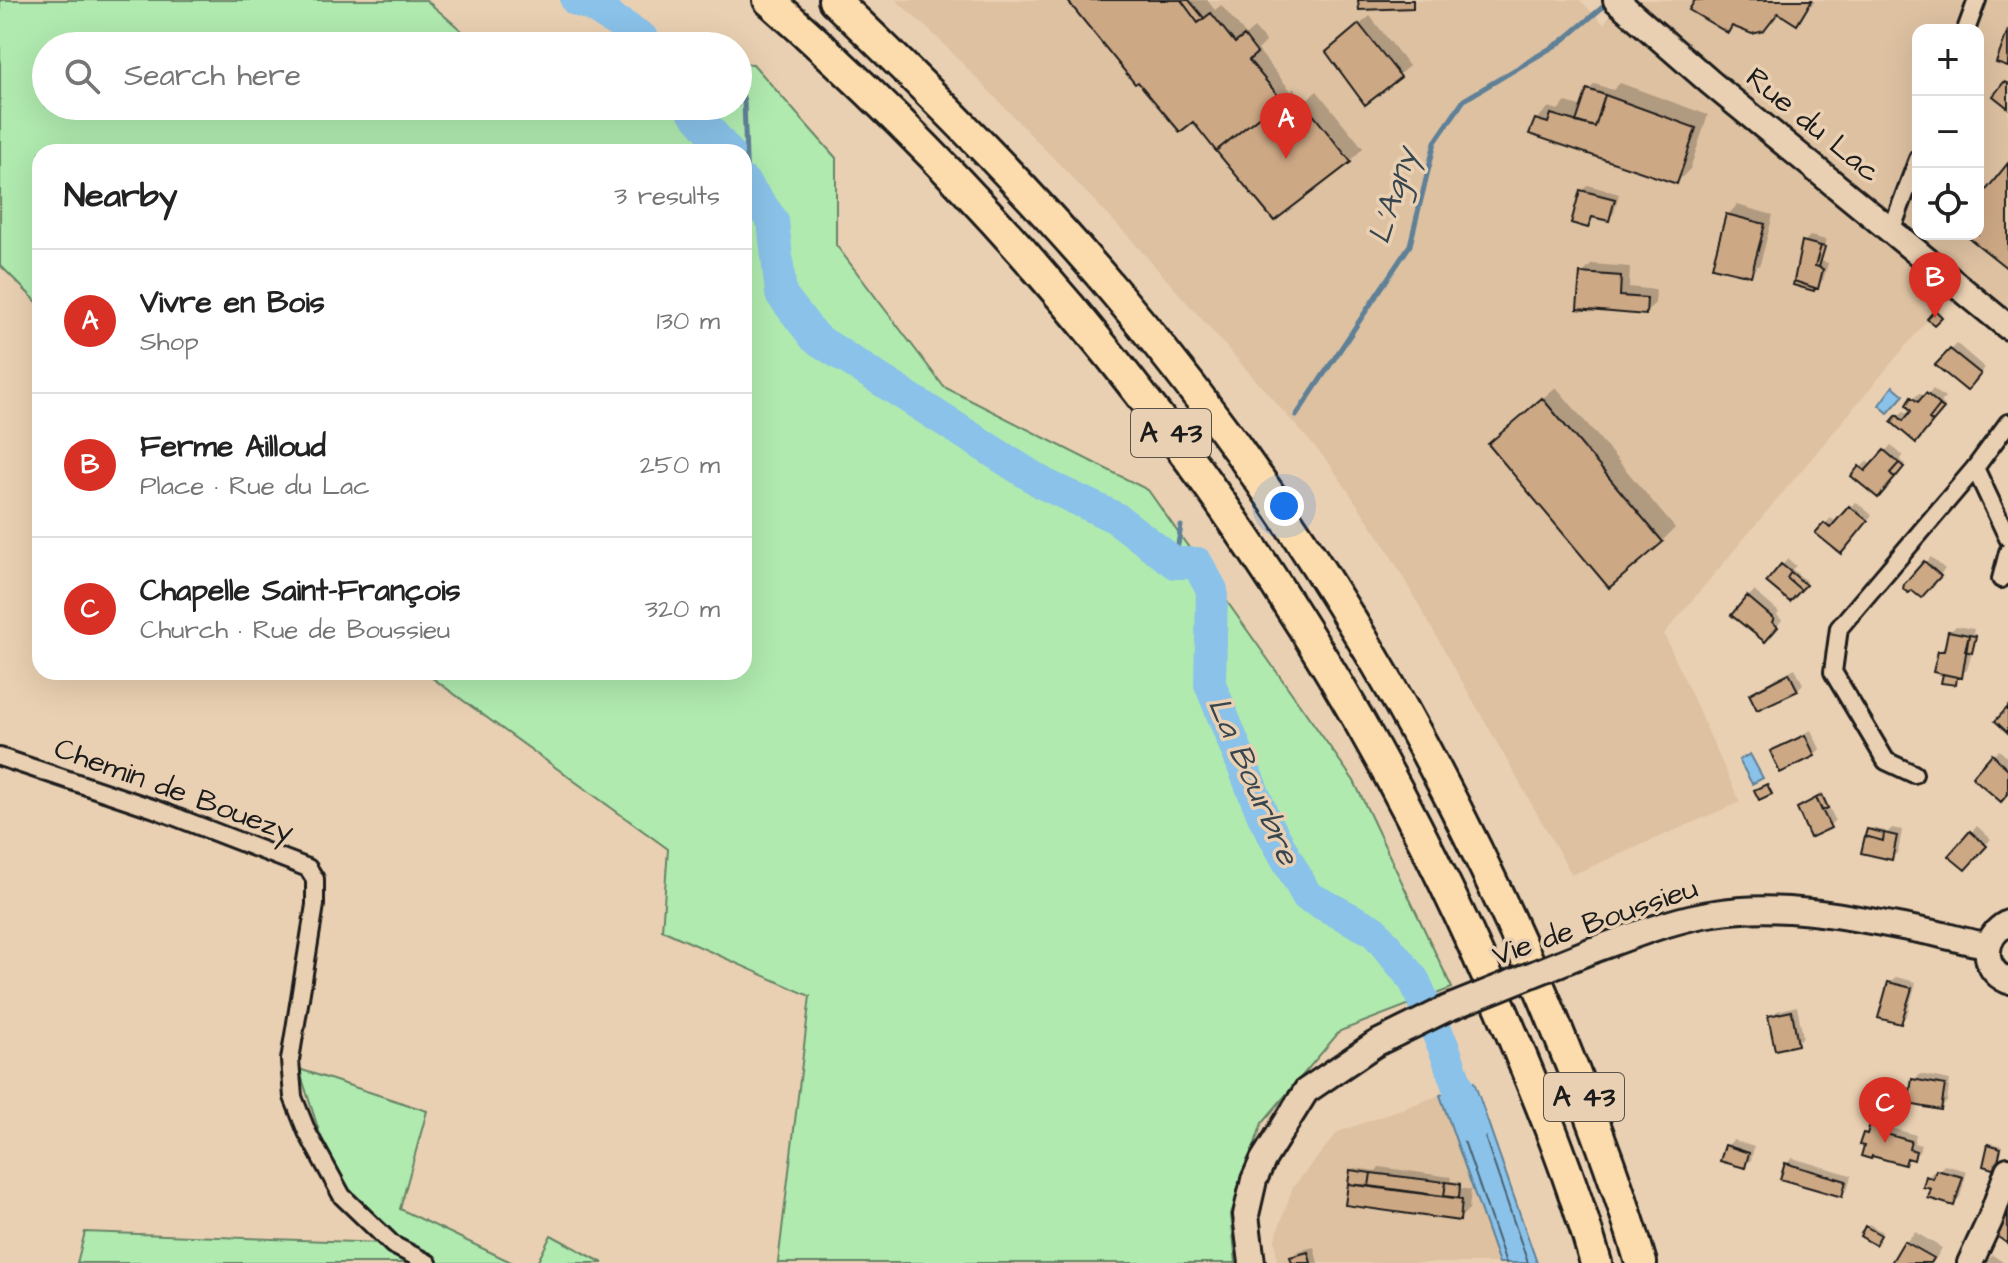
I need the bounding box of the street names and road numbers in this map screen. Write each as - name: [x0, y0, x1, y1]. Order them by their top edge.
- street label: Rue du Lac: [1737, 58, 1889, 192]
- road number: A 43: [1131, 409, 1211, 457]
- street label: Chemin de Bouezy: [48, 727, 300, 854]
- street label: Vie de Boussieu: [1487, 867, 1703, 977]
- road number: A 43: [1544, 1073, 1624, 1121]

